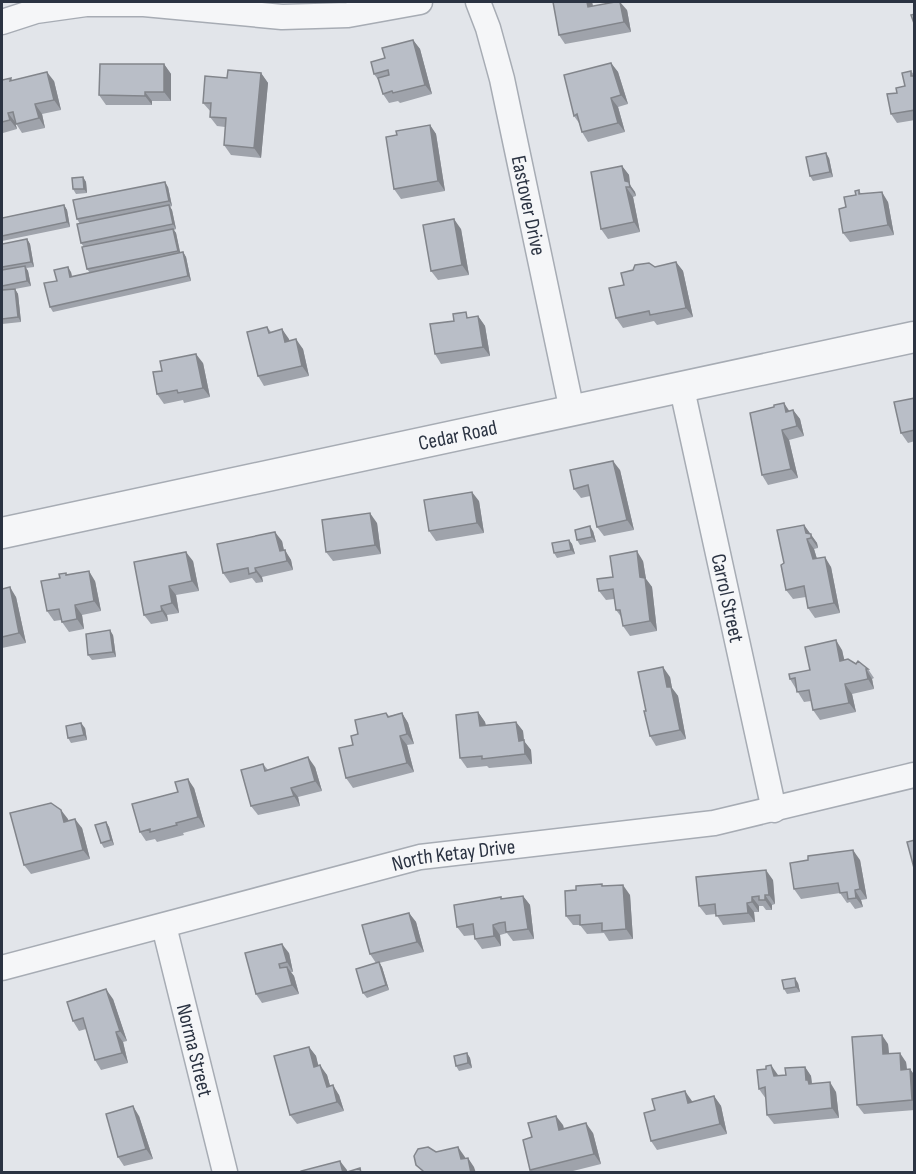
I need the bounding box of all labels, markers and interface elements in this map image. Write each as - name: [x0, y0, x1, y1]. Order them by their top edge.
- street label: Eastover Drive: [506, 153, 551, 258]
- street label: Cedar Road: [416, 414, 499, 456]
- street label: Carrol Street: [706, 551, 750, 645]
- street label: North Ketay Drive: [389, 834, 517, 876]
- street label: Norma Street: [171, 1001, 218, 1099]

